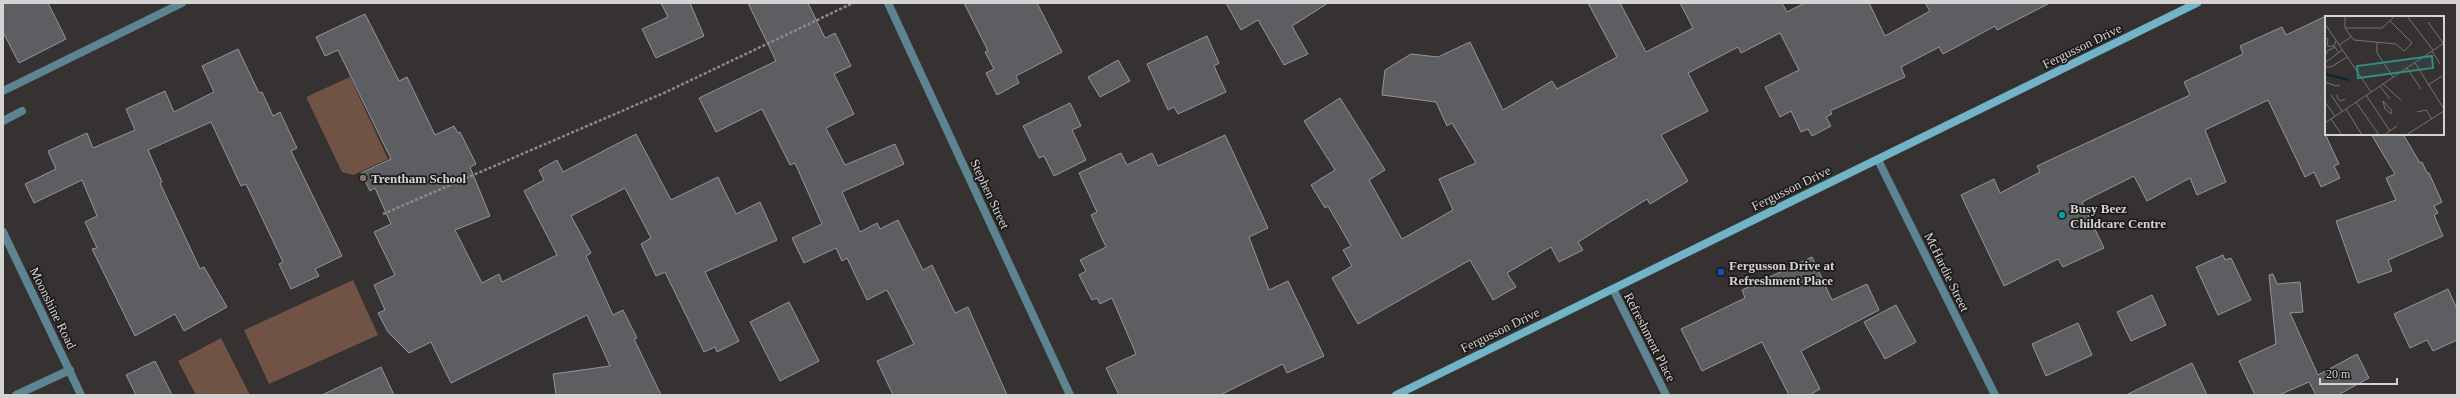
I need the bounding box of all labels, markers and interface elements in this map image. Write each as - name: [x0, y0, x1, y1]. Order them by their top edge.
- inset map: [2325, 16, 2444, 135]
- street label: Fergusson Drive: [2040, 20, 2124, 72]
- street label: Stephen Street: [967, 157, 1013, 232]
- street label: Fergusson Drive: [1749, 162, 1833, 214]
- place label: Trentham School: [371, 171, 467, 186]
- marker: Trentham School: [358, 173, 368, 183]
- place label: Busy Beez Childcare Centre: [2070, 201, 2166, 231]
- marker: Busy Beez Childcare Centre: [2057, 210, 2067, 220]
- street label: McHardie Street: [1921, 230, 1973, 314]
- place label: Fergusson Drive at Refreshment Place: [1729, 258, 1835, 288]
- street label: Moonshine Road: [27, 265, 80, 352]
- marker: Fergusson Drive at Refreshment Place: [1716, 267, 1726, 277]
- street label: Refreshment Place: [1621, 290, 1679, 384]
- street label: Fergusson Drive: [1458, 304, 1542, 356]
- scale bar: [2320, 360, 2397, 386]
- text: 20 m: [2326, 367, 2351, 381]

